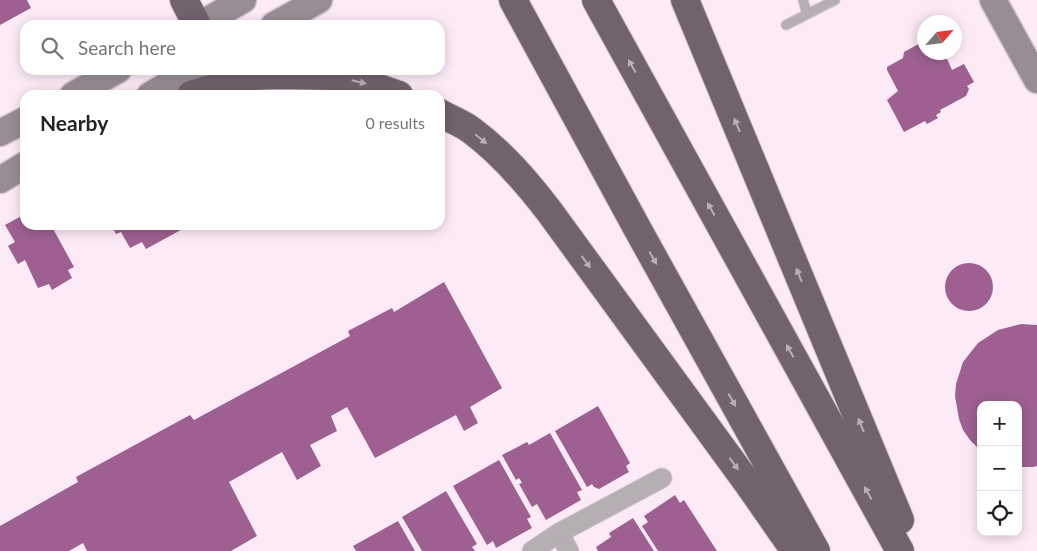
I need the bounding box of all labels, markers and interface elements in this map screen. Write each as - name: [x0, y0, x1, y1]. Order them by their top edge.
- north arrow: [917, 15, 962, 60]
- search box: [20, 20, 445, 75]
- icon: search: [38, 34, 66, 62]
- text: Search here: [78, 36, 176, 59]
- one-way arrow: [628, 60, 637, 73]
- one-way arrow: [351, 78, 366, 86]
- text: Nearby: [40, 110, 108, 135]
- text: 0 results: [365, 113, 425, 132]
- one-way arrow: [733, 117, 741, 132]
- one-way arrow: [475, 133, 488, 144]
- one-way arrow: [707, 201, 715, 216]
- one-way arrow: [649, 252, 658, 265]
- one-way arrow: [581, 255, 592, 268]
- one-way arrow: [795, 268, 803, 282]
- one-way arrow: [785, 344, 794, 357]
- one-way arrow: [728, 393, 736, 408]
- map controls: [977, 401, 1022, 536]
- button: +: [977, 401, 1022, 446]
- one-way arrow: [857, 418, 865, 432]
- button: −: [977, 446, 1022, 491]
- one-way arrow: [729, 457, 739, 471]
- one-way arrow: [864, 486, 872, 500]
- button: locate: [977, 491, 1022, 536]

